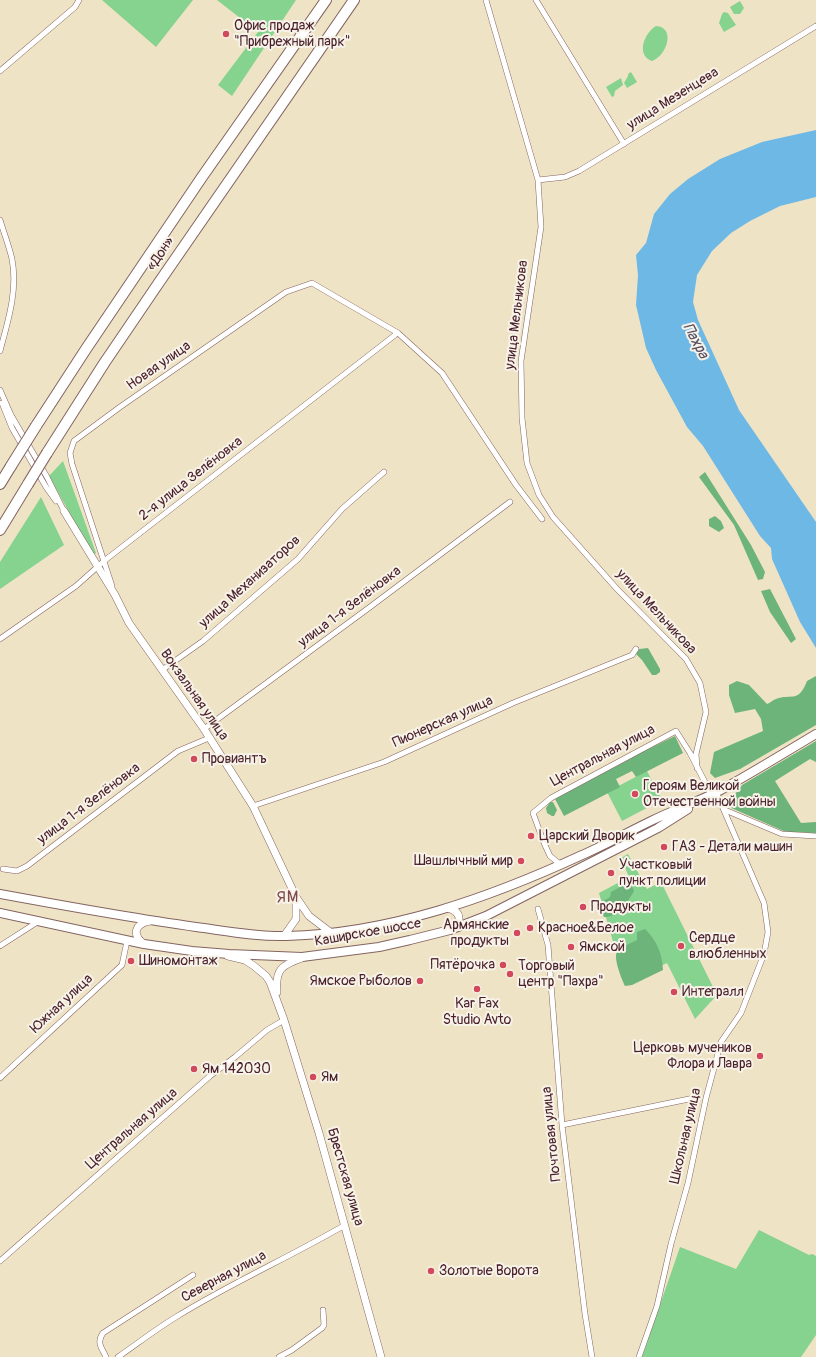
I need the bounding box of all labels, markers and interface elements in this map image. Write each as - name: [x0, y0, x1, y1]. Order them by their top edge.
- place label: Офис продаж "Прибрежный парк": [234, 18, 350, 50]
- marker: Офис продаж "Прибрежный парк": [221, 29, 231, 39]
- street label: улица Мезенцева: [624, 64, 722, 134]
- street label: «Дон»: [144, 234, 178, 274]
- street label: улица Мельникова: [502, 259, 532, 371]
- water label: Пахра: [678, 320, 712, 362]
- street label: Новая улица: [124, 338, 194, 394]
- street label: 2-я улица Зелёновка: [136, 433, 246, 525]
- street label: улица Механизаторов: [196, 532, 304, 632]
- street label: улица 1-я Зелёновка: [295, 563, 405, 651]
- street label: улица Мельникова: [612, 566, 700, 658]
- street label: Вокзальная улица: [156, 646, 232, 744]
- street label: Пионерская улица: [390, 692, 496, 752]
- street label: Центральная улица: [548, 721, 658, 791]
- place label: Провиантъ: [202, 751, 267, 767]
- marker: Провиантъ: [189, 754, 199, 764]
- street label: улица 1-я Зелёновка: [34, 760, 144, 848]
- place label: Героям Великой Отечественной войны: [643, 778, 776, 810]
- marker: Героям Великой Отечественной войны: [630, 789, 640, 799]
- place label: Царский Дворик: [539, 828, 635, 844]
- marker: Царский Дворик: [526, 831, 536, 841]
- place label: ГАЗ - Детали машин: [672, 839, 793, 855]
- marker: ГАЗ - Детали машин: [659, 842, 669, 852]
- place label: Шашлычный мир: [414, 853, 513, 869]
- marker: Шашлычный мир: [516, 856, 526, 866]
- place label: Участковый пункт полиции: [619, 857, 706, 890]
- marker: Участковый пункт полиции: [606, 868, 616, 878]
- district label: ЯМ: [277, 888, 299, 908]
- place label: Продукты: [591, 899, 651, 915]
- marker: Продукты: [578, 902, 588, 912]
- street label: Каширское шоссе: [314, 915, 422, 951]
- place label: Армянские продукты: [443, 917, 509, 950]
- place label: Красное&Белое: [538, 920, 634, 936]
- marker: Красное&Белое: [525, 923, 535, 933]
- marker: Армянские продукты: [512, 928, 522, 938]
- place label: Сердце влюбленных: [689, 930, 766, 962]
- place label: Ямской: [579, 939, 625, 955]
- marker: Сердце влюбленных: [676, 941, 686, 951]
- marker: Ямской: [566, 942, 576, 952]
- place label: Шиномонтаж: [139, 953, 217, 969]
- marker: Шиномонтаж: [126, 956, 136, 966]
- place label: Пятёрочка: [431, 957, 495, 973]
- place label: Торговый центр "Пахра": [518, 958, 604, 990]
- marker: Пятёрочка: [498, 960, 508, 970]
- marker: Торговый центр "Пахра": [505, 969, 515, 979]
- street label: Южная улица: [27, 971, 97, 1037]
- place label: Ямское Рыболов: [310, 973, 412, 989]
- marker: Ямское Рыболов: [415, 976, 425, 986]
- marker: Kar Fax Studio Avto: [472, 984, 482, 994]
- place label: Интегралл: [682, 984, 744, 1000]
- marker: Интегралл: [669, 987, 679, 997]
- place label: Kar Fax Studio Avto: [443, 996, 511, 1028]
- place label: Церковь мучеников Флора и Лавра: [633, 1040, 752, 1072]
- marker: Церковь мучеников Флора и Лавра: [755, 1051, 765, 1061]
- place label: Ям 142030: [202, 1061, 271, 1077]
- marker: Ям 142030: [189, 1064, 199, 1074]
- place label: Ям: [321, 1069, 338, 1085]
- marker: Ям: [308, 1072, 318, 1082]
- street label: Центральная улица: [83, 1085, 181, 1173]
- street label: Почтовая улица: [539, 1086, 565, 1182]
- street label: Школьная улица: [667, 1086, 705, 1186]
- street label: Брестская улица: [323, 1126, 367, 1228]
- street label: Северная улица: [179, 1248, 269, 1306]
- place label: Золотые Ворота: [439, 1263, 539, 1279]
- marker: Золотые Ворота: [426, 1266, 436, 1276]

